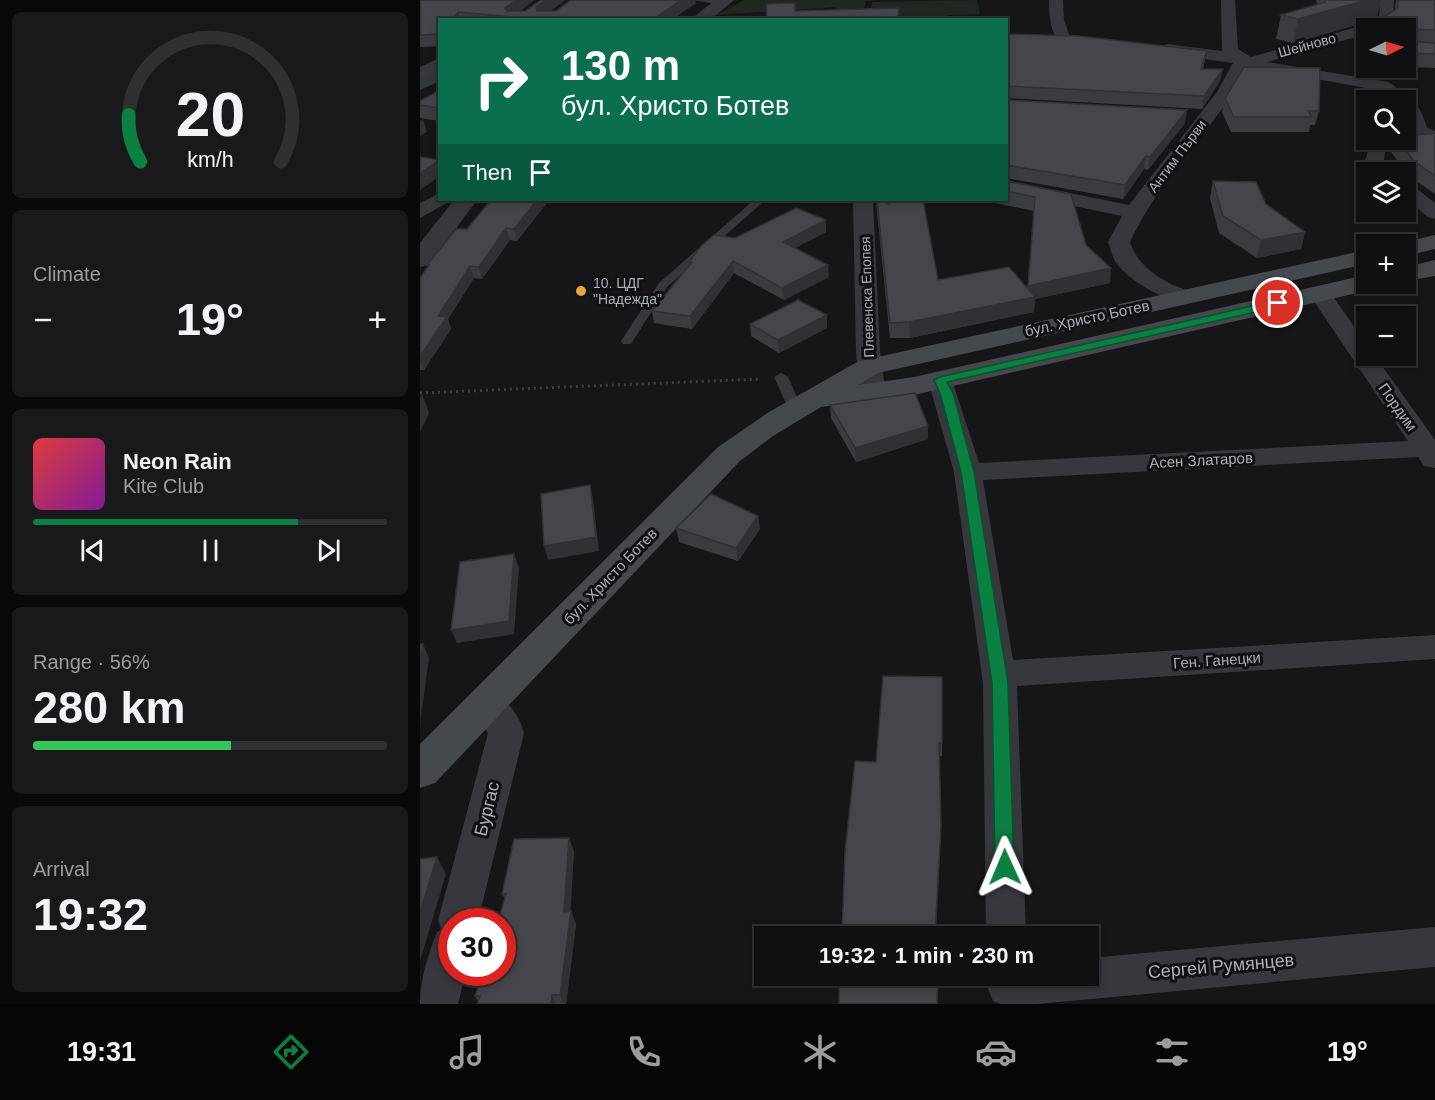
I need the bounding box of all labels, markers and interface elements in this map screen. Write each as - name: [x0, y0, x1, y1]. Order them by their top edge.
- north arrow: [1356, 18, 1416, 78]
- map controls: [1356, 18, 1416, 366]
- street label: Шейново: [1276, 30, 1338, 60]
- icon: right: [462, 42, 540, 120]
- text: 130 m: [561, 42, 680, 89]
- text: 20: [175, 80, 245, 149]
- button: search: [1356, 90, 1416, 150]
- text: бул. Христо Ботев: [561, 91, 789, 121]
- street label: Антим Първи: [1145, 117, 1209, 195]
- text: km/h: [187, 149, 233, 173]
- icon: arrive: [524, 156, 557, 189]
- text: Then: [462, 160, 512, 185]
- button: layers: [1356, 162, 1416, 222]
- button: +: [1356, 234, 1416, 294]
- street label: Плевенска Епопея: [857, 236, 877, 358]
- text: Climate: [33, 263, 101, 285]
- place label: 10. ЦДГ "Надежда": [593, 275, 662, 307]
- pin: [1252, 277, 1303, 328]
- marker: 10. ЦДГ "Надежда": [574, 284, 588, 298]
- icon: arrive: [1261, 286, 1294, 319]
- text: 19°: [176, 294, 244, 345]
- street label: бул. Христо Ботев: [1023, 296, 1151, 339]
- text: −: [33, 301, 52, 338]
- text: +: [368, 301, 387, 338]
- button: −: [1356, 306, 1416, 366]
- street label: Пордим: [1375, 380, 1421, 434]
- text: Neon Rain: [123, 449, 232, 474]
- street label: Асен Златаров: [1149, 449, 1253, 471]
- text: Kite Club: [123, 475, 204, 497]
- street label: бул. Христо Ботев: [560, 524, 660, 628]
- icon: previous: [76, 534, 109, 567]
- icon: pause: [194, 534, 227, 567]
- icon: next: [312, 534, 345, 567]
- street label: Ген. Ганецки: [1173, 648, 1261, 672]
- text: Range · 56%: [33, 651, 150, 673]
- text: 280 km: [33, 682, 186, 733]
- street label: Бургас: [471, 780, 503, 838]
- position arrow: [973, 835, 1037, 899]
- text: Arrival: [33, 858, 90, 880]
- text: 19:32: [33, 889, 148, 940]
- speed limit sign: 30: [438, 908, 516, 986]
- text: 19:32 · 1 min · 230 m: [819, 943, 1034, 968]
- street label: Сергей Румянцев: [1147, 950, 1295, 982]
- icon: directions: [270, 1031, 312, 1073]
- icon: music: [446, 1031, 488, 1073]
- icon: phone: [623, 1031, 665, 1073]
- icon: climate: [799, 1031, 841, 1073]
- icon: car: [975, 1031, 1017, 1073]
- icon: filters: [1151, 1031, 1193, 1073]
- text: 19:31: [67, 1037, 136, 1067]
- text: 19°: [1327, 1037, 1368, 1067]

